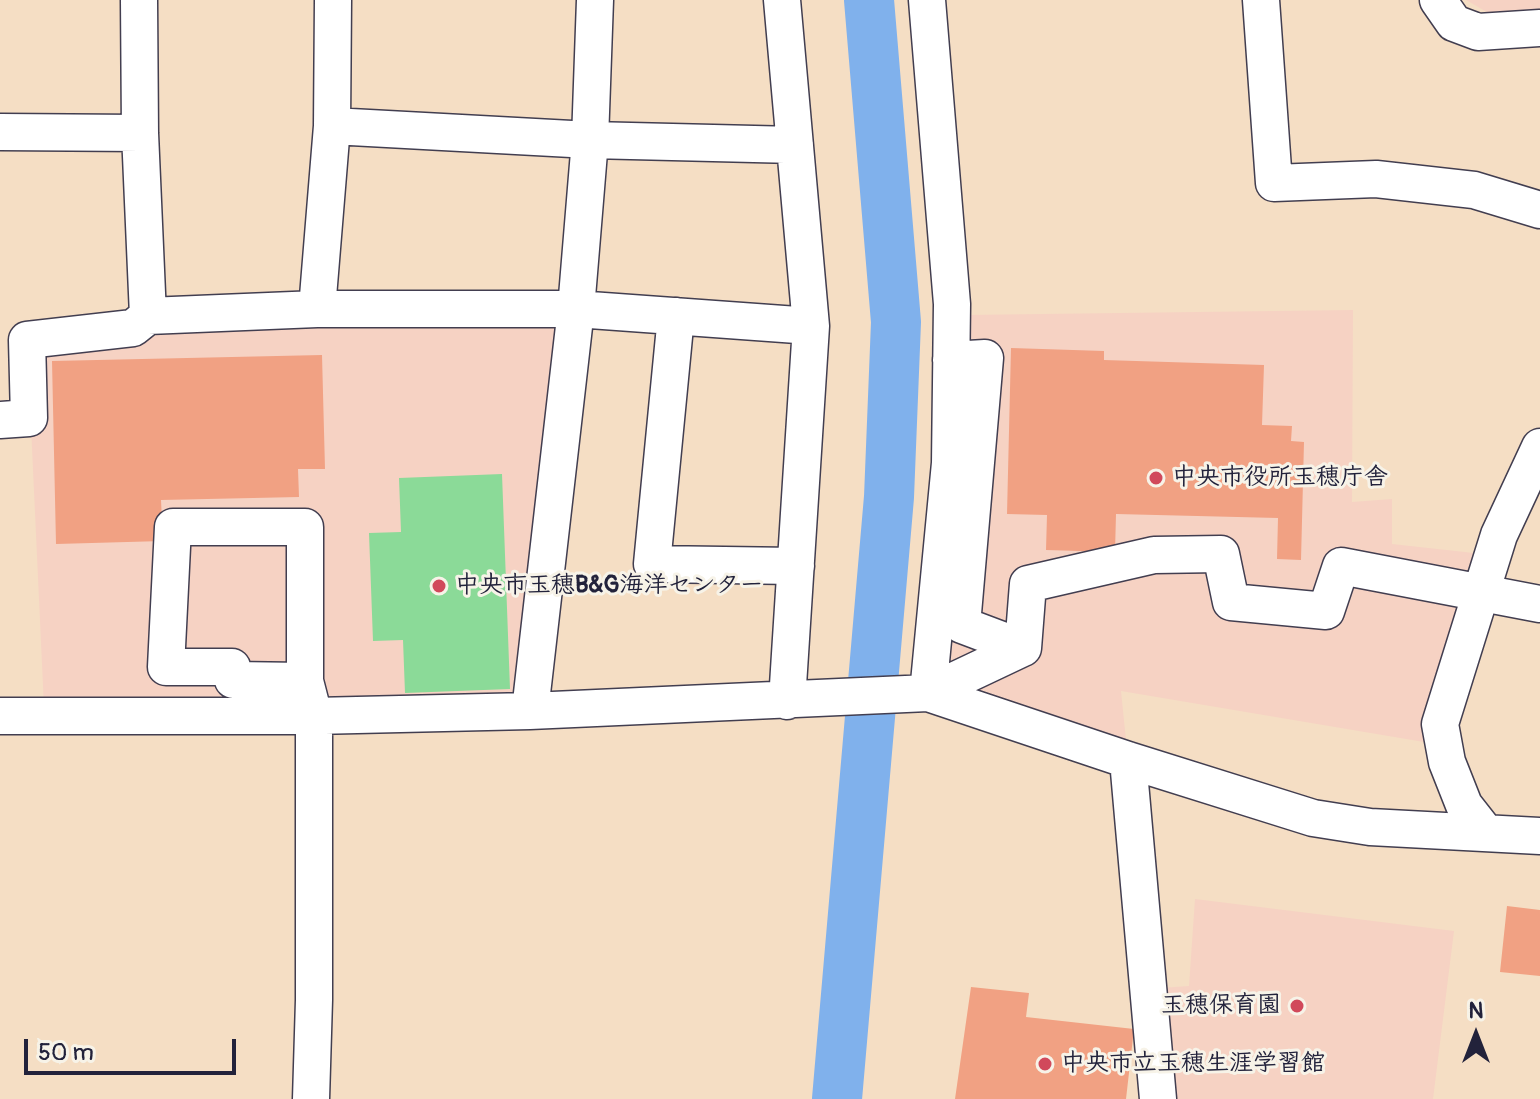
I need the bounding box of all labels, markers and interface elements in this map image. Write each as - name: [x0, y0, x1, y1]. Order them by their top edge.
- place label: 中央市役所玉穂庁舎: [1172, 464, 1388, 492]
- marker: 中央市役所玉穂庁舎: [1147, 469, 1165, 487]
- place label: 中央市玉穂B&G海洋センター: [455, 572, 764, 600]
- marker: 中央市玉穂B&G海洋センター: [430, 577, 448, 595]
- place label: 玉穂保育園: [1161, 992, 1281, 1020]
- north arrow: [1436, 995, 1516, 1075]
- marker: 玉穂保育園: [1288, 997, 1306, 1015]
- text: N: [1469, 997, 1483, 1025]
- scale bar: [28, 1023, 240, 1073]
- text: 50 m: [38, 1038, 94, 1067]
- place label: 中央市立玉穂生涯学習館: [1061, 1050, 1325, 1078]
- marker: 中央市立玉穂生涯学習館: [1036, 1055, 1054, 1073]

